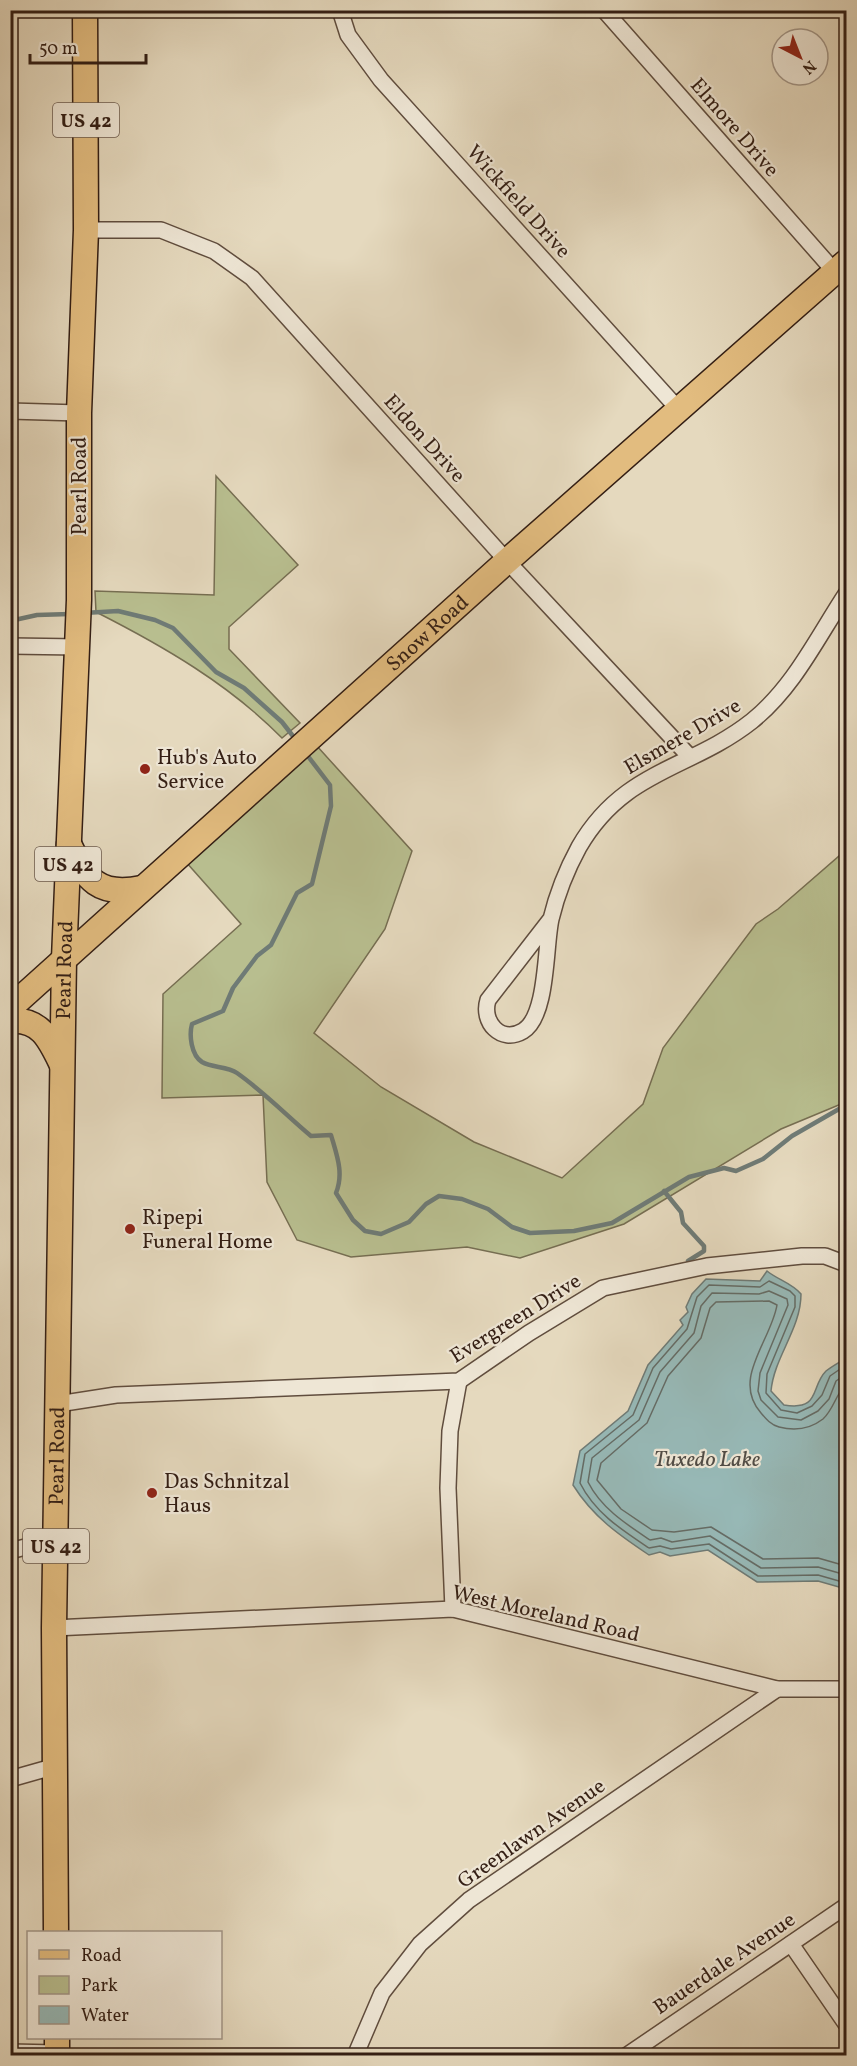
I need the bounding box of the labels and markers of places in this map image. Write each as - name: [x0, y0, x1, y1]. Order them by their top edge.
- place label: Hub's Auto Service: [157, 744, 257, 797]
- marker: Hub's Auto Service: [138, 762, 152, 776]
- place label: Ripepi Funeral Home: [142, 1204, 273, 1257]
- marker: Ripepi Funeral Home: [123, 1222, 137, 1236]
- place label: Das Schnitzal Haus: [164, 1468, 289, 1521]
- marker: Das Schnitzal Haus: [145, 1486, 159, 1500]

